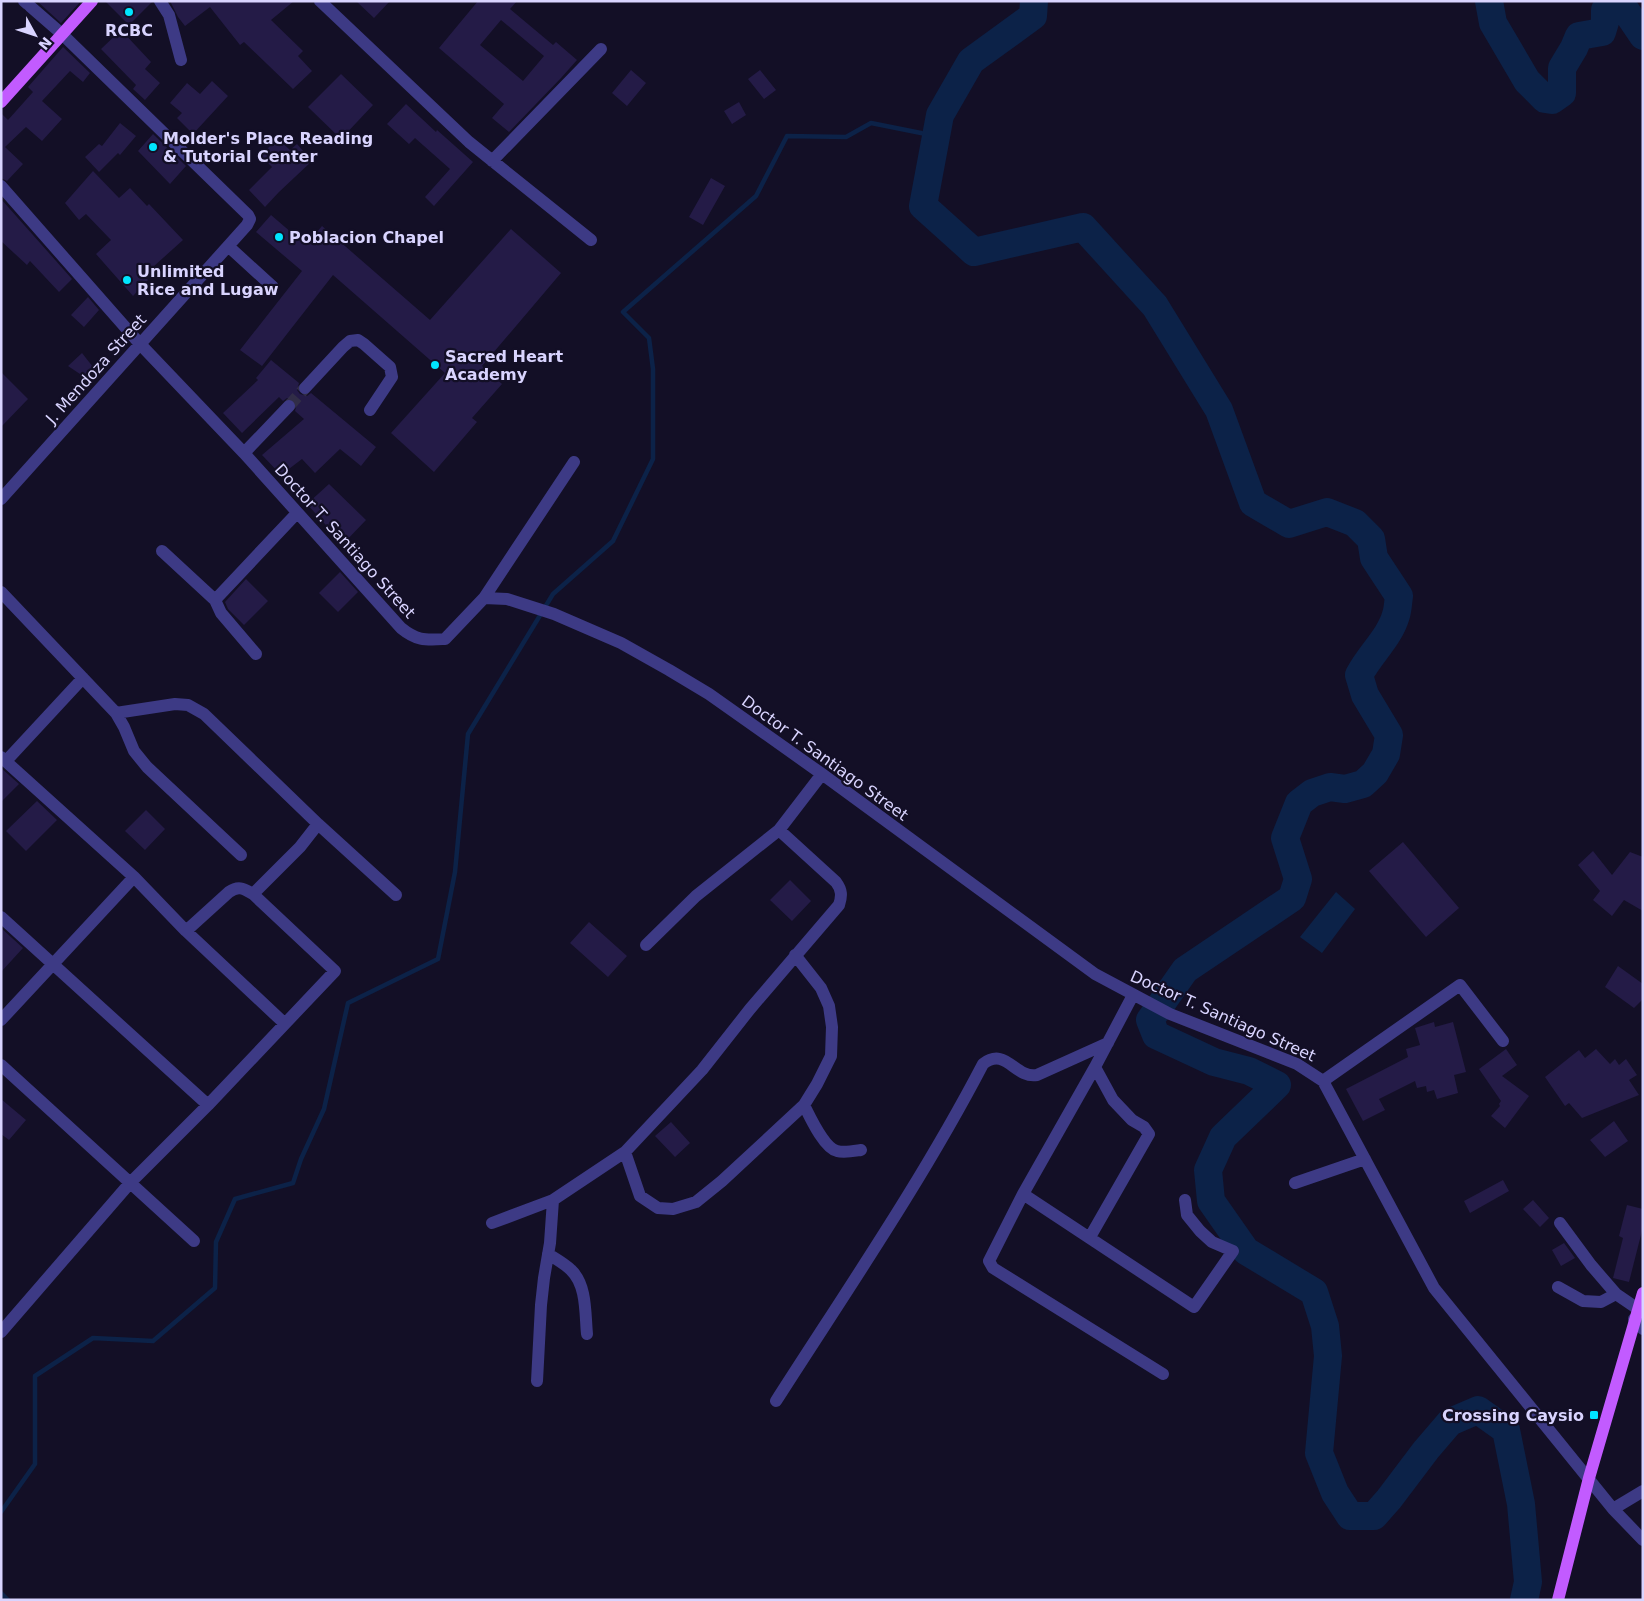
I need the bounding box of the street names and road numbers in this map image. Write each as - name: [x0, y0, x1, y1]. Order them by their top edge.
- street label: J. Mendoza Street: [41, 310, 150, 428]
- street label: Doctor T. Santiago Street: [271, 460, 419, 622]
- street label: Doctor T. Santiago Street: [738, 691, 912, 825]
- street label: Doctor T. Santiago Street: [1127, 966, 1319, 1066]

